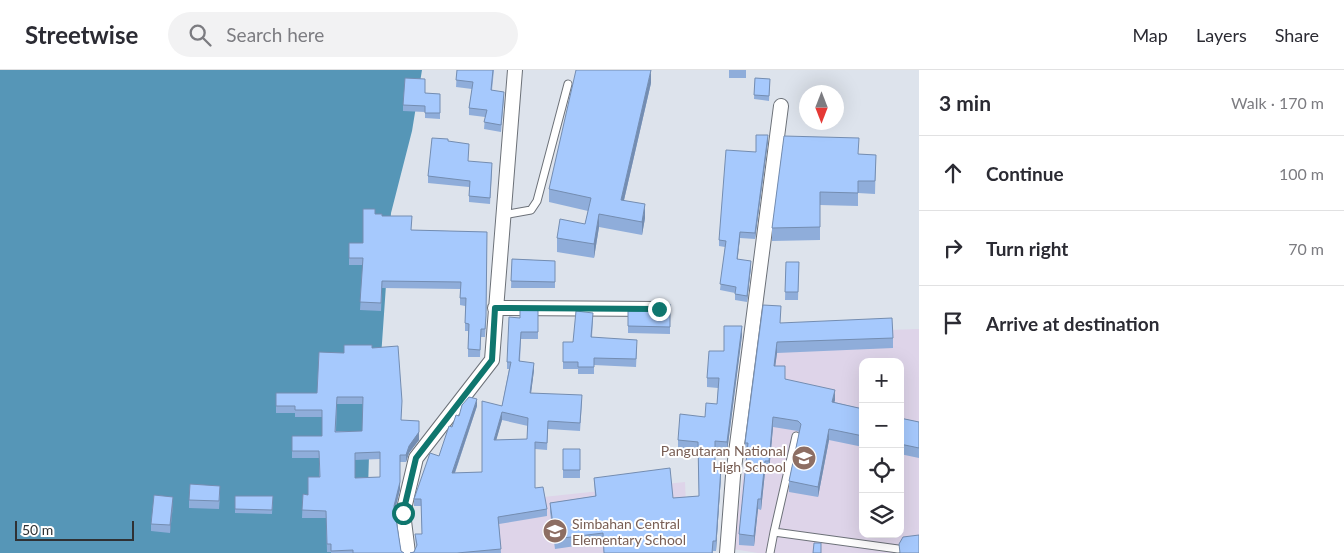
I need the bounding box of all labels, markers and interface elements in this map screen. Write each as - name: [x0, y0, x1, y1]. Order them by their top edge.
- search box: [168, 12, 518, 57]
- text: Streetwise: [25, 20, 138, 49]
- icon: search: [186, 21, 214, 49]
- text: Search here: [226, 23, 324, 46]
- text: Map: [1132, 24, 1168, 46]
- text: Layers: [1196, 24, 1247, 46]
- text: Share: [1275, 24, 1319, 46]
- north arrow: [799, 85, 844, 130]
- text: 3 min: [939, 90, 991, 115]
- text: Walk · 170 m: [1231, 93, 1324, 112]
- icon: ahead: [939, 159, 967, 187]
- text: Continue: [986, 162, 1064, 185]
- text: 100 m: [1279, 164, 1324, 183]
- icon: right: [939, 234, 967, 262]
- text: Turn right: [986, 237, 1068, 260]
- text: 70 m: [1288, 239, 1324, 258]
- route end: [648, 298, 671, 321]
- icon: arrive: [939, 309, 967, 337]
- text: Arrive at destination: [986, 312, 1159, 335]
- map controls: [859, 358, 904, 538]
- button: +: [859, 358, 904, 403]
- button: −: [859, 403, 904, 448]
- place label: Pangutaran National High School: [661, 442, 786, 475]
- school or university icon: Pangutaran National High School: [791, 445, 817, 471]
- button: locate: [859, 448, 904, 493]
- button: layers: [859, 493, 904, 538]
- route start: [392, 502, 415, 525]
- place label: Simbahan Central Elementary School: [572, 515, 686, 548]
- scale bar: [15, 518, 134, 541]
- school or university icon: Simbahan Central Elementary School: [542, 518, 568, 544]
- text: 50 m: [22, 521, 53, 538]

